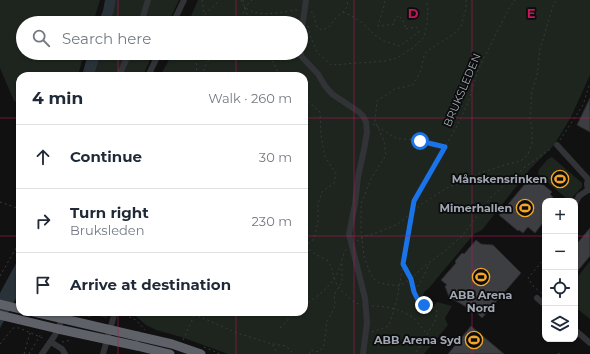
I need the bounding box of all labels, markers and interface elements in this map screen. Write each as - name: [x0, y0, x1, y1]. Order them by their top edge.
- text: D: [408, 5, 419, 21]
- text: E: [527, 5, 536, 21]
- search box: [16, 16, 308, 60]
- icon: search: [30, 27, 52, 49]
- text: Search here: [62, 29, 151, 48]
- street label: BRUKSLEDEN: [440, 51, 484, 129]
- text: 4 min: [32, 88, 83, 108]
- text: Walk · 260 m: [208, 90, 292, 106]
- route start: [411, 132, 429, 150]
- icon: ahead: [32, 146, 54, 168]
- text: Continue: [70, 147, 142, 166]
- text: 30 m: [259, 149, 292, 165]
- sports icon: Månskensrinken: [550, 169, 570, 189]
- place label: Månskensrinken: [452, 172, 547, 186]
- sports icon: Mimerhallen: [515, 198, 535, 218]
- map controls: [542, 198, 578, 342]
- button: +: [542, 198, 578, 234]
- place label: Mimerhallen: [439, 201, 512, 215]
- text: Turn right: [70, 203, 149, 222]
- icon: right: [32, 210, 54, 232]
- text: 230 m: [251, 213, 292, 229]
- text: Bruksleden: [70, 222, 144, 238]
- button: −: [542, 234, 578, 270]
- sports icon: ABB Arena Nord: [471, 267, 491, 287]
- button: locate: [542, 270, 578, 306]
- icon: arrive: [32, 274, 54, 296]
- text: Arrive at destination: [70, 275, 231, 294]
- place label: ABB Arena Nord: [449, 288, 513, 315]
- route end: [415, 296, 433, 314]
- button: layers: [542, 306, 578, 342]
- sports icon: ABB Arena Syd: [464, 330, 484, 350]
- place label: ABB Arena Syd: [373, 333, 461, 347]

